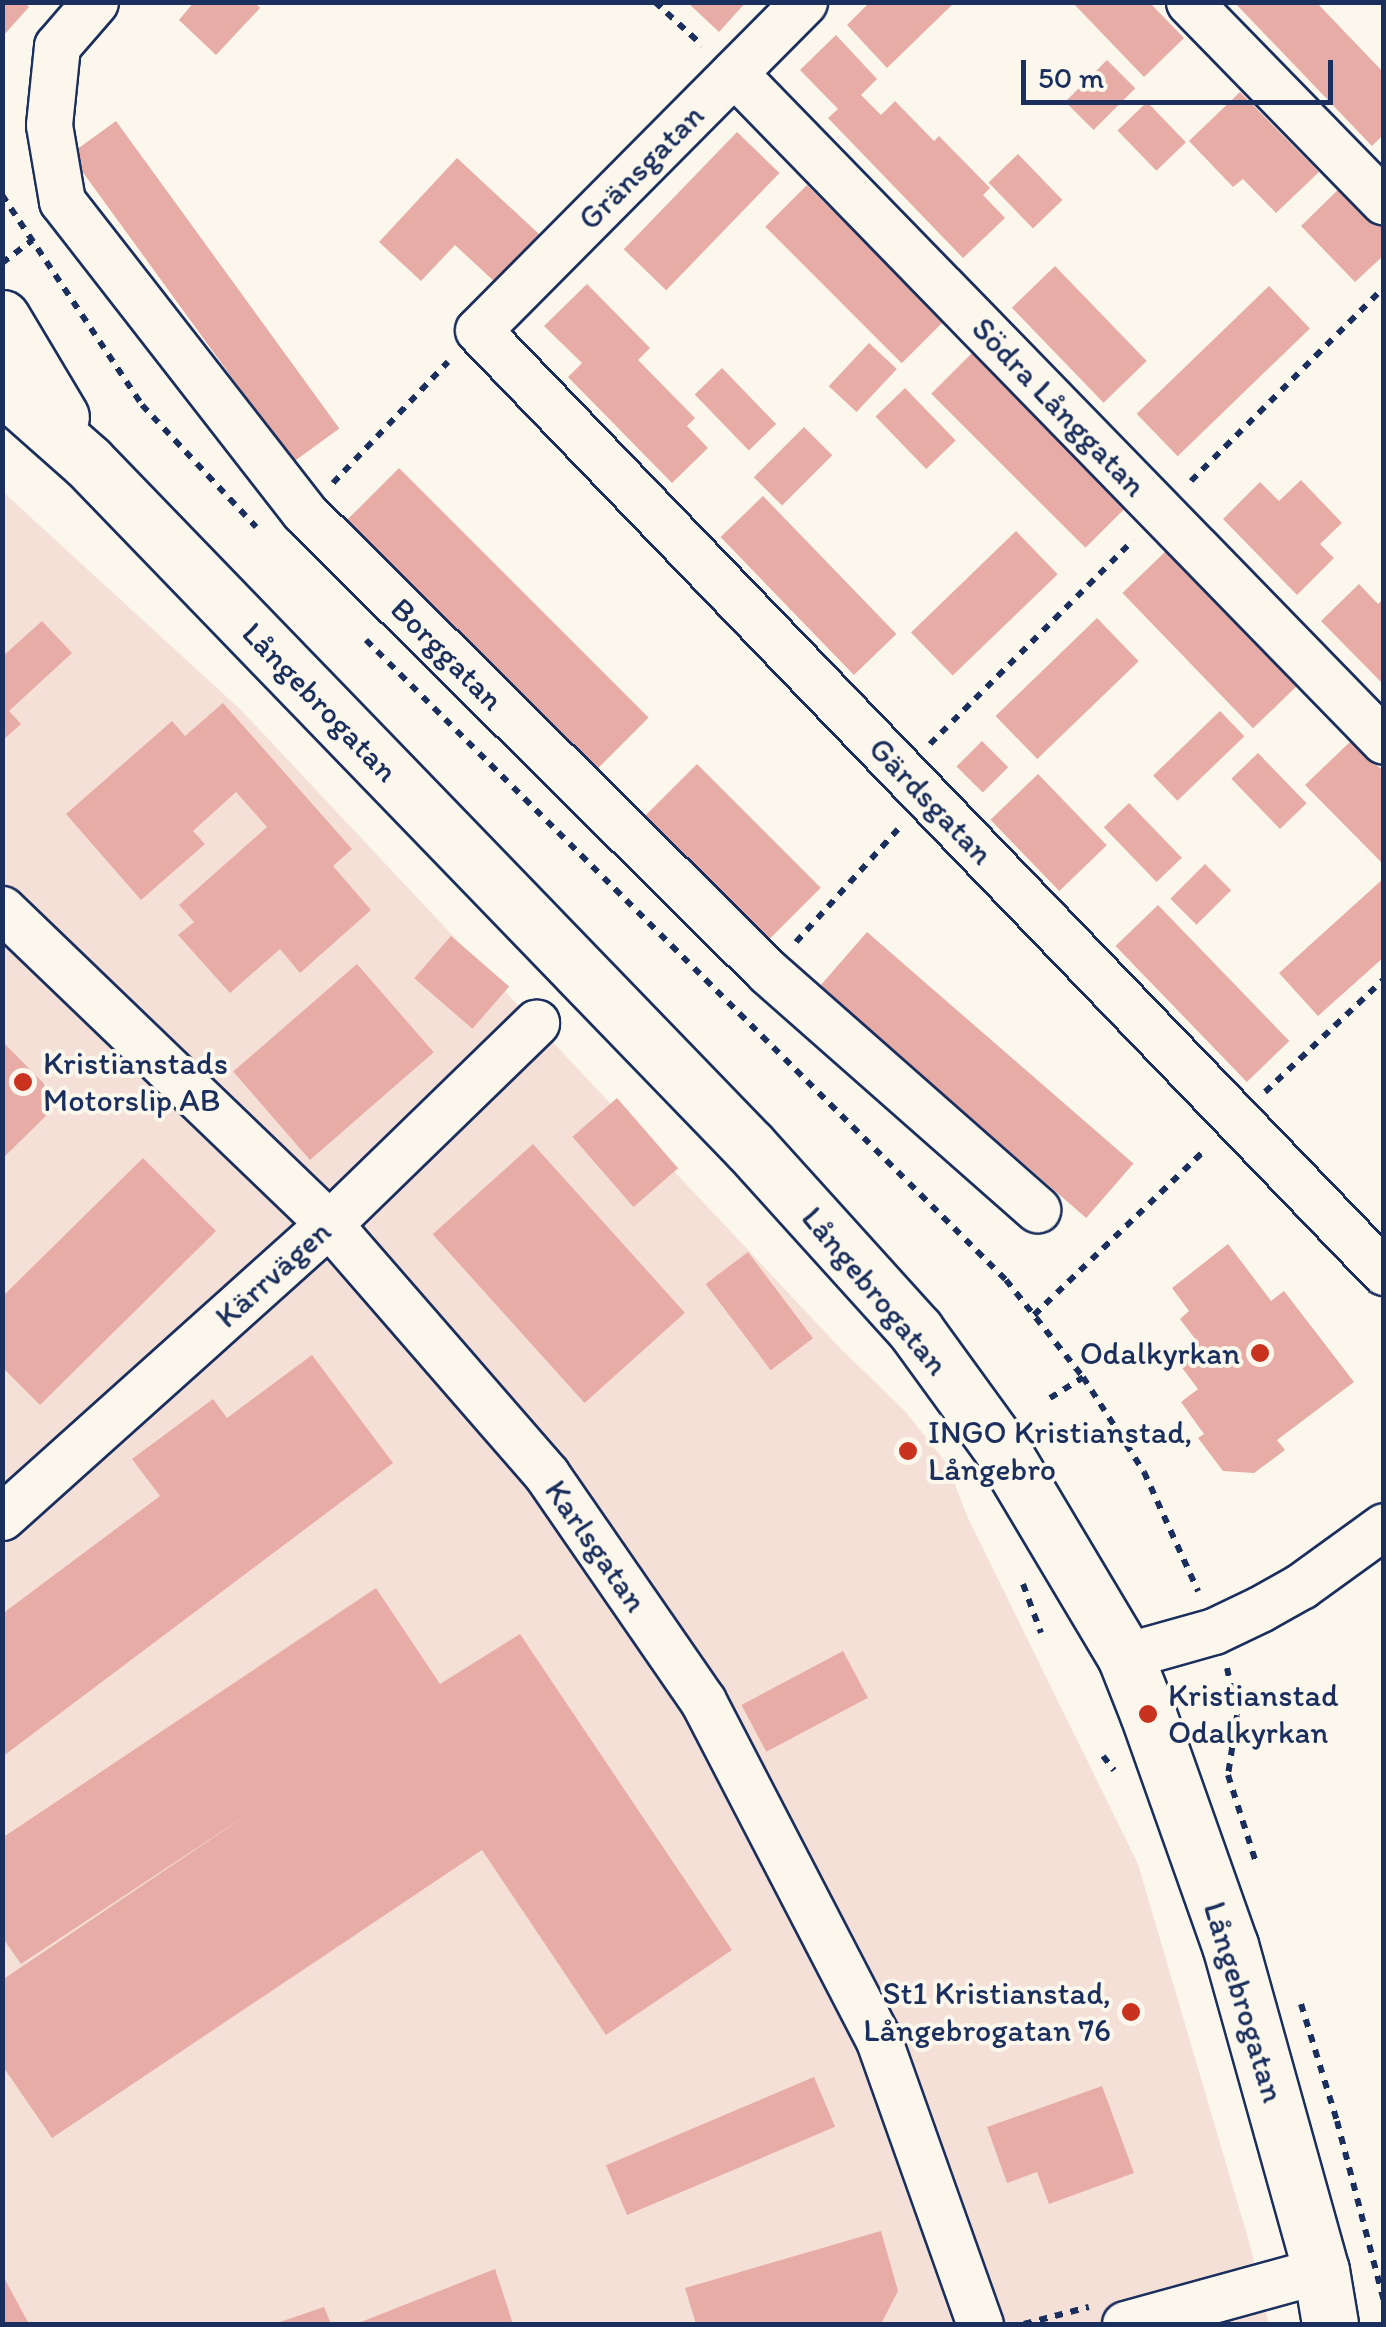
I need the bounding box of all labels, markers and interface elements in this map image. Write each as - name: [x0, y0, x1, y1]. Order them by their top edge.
- scale bar: [1026, 40, 1338, 102]
- text: 50 m: [1038, 59, 1104, 96]
- street label: Gränsgatan: [570, 96, 712, 238]
- street label: Södra Långgatan: [964, 310, 1154, 504]
- street label: Borggatan: [383, 590, 511, 718]
- street label: Långebrogatan: [234, 614, 406, 790]
- street label: Gärdsgatan: [861, 729, 1001, 873]
- place label: Kristianstads Motorslip AB: [43, 1045, 228, 1120]
- marker: Kristianstads Motorslip AB: [12, 1071, 34, 1093]
- street label: Långebrogatan: [794, 1199, 956, 1383]
- street label: Kärrvägen: [207, 1212, 339, 1336]
- place label: Odalkyrkan: [1080, 1334, 1240, 1372]
- marker: Odalkyrkan: [1249, 1342, 1271, 1364]
- place label: INGO Kristianstad, Långebro: [928, 1414, 1192, 1489]
- marker: INGO Kristianstad, Långebro: [897, 1440, 919, 1462]
- street label: Karlsgatan: [537, 1473, 655, 1619]
- place label: Kristianstad Odalkyrkan: [1168, 1677, 1339, 1752]
- marker: Kristianstad Odalkyrkan: [1137, 1703, 1159, 1725]
- street label: Långebrogatan: [1195, 1897, 1293, 2107]
- place label: St1 Kristianstad, Långebrogatan 76: [863, 1975, 1111, 2050]
- marker: St1 Kristianstad, Långebrogatan 76: [1120, 2001, 1142, 2023]

